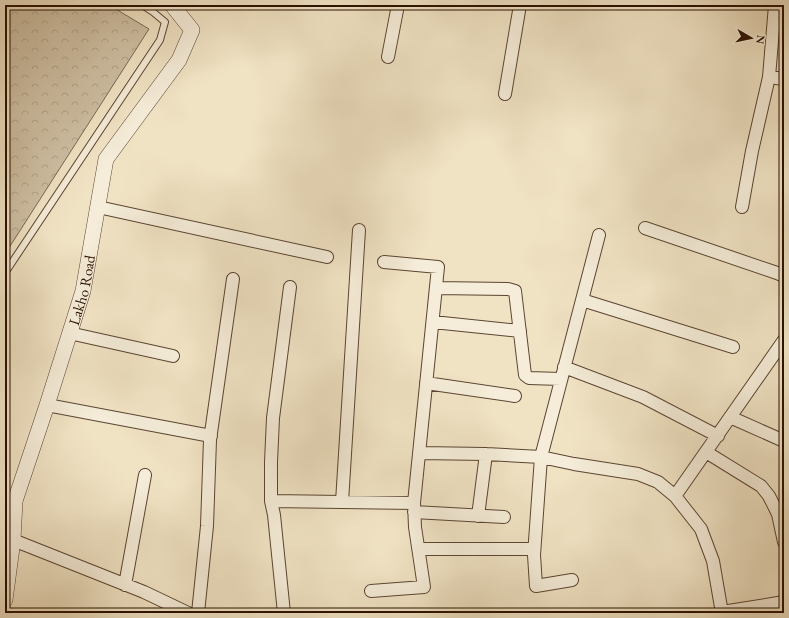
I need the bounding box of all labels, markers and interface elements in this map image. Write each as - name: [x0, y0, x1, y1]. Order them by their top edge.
- north arrow: [731, 18, 771, 58]
- text: N: [753, 34, 768, 45]
- street label: Lakho Road: [63, 253, 99, 327]

